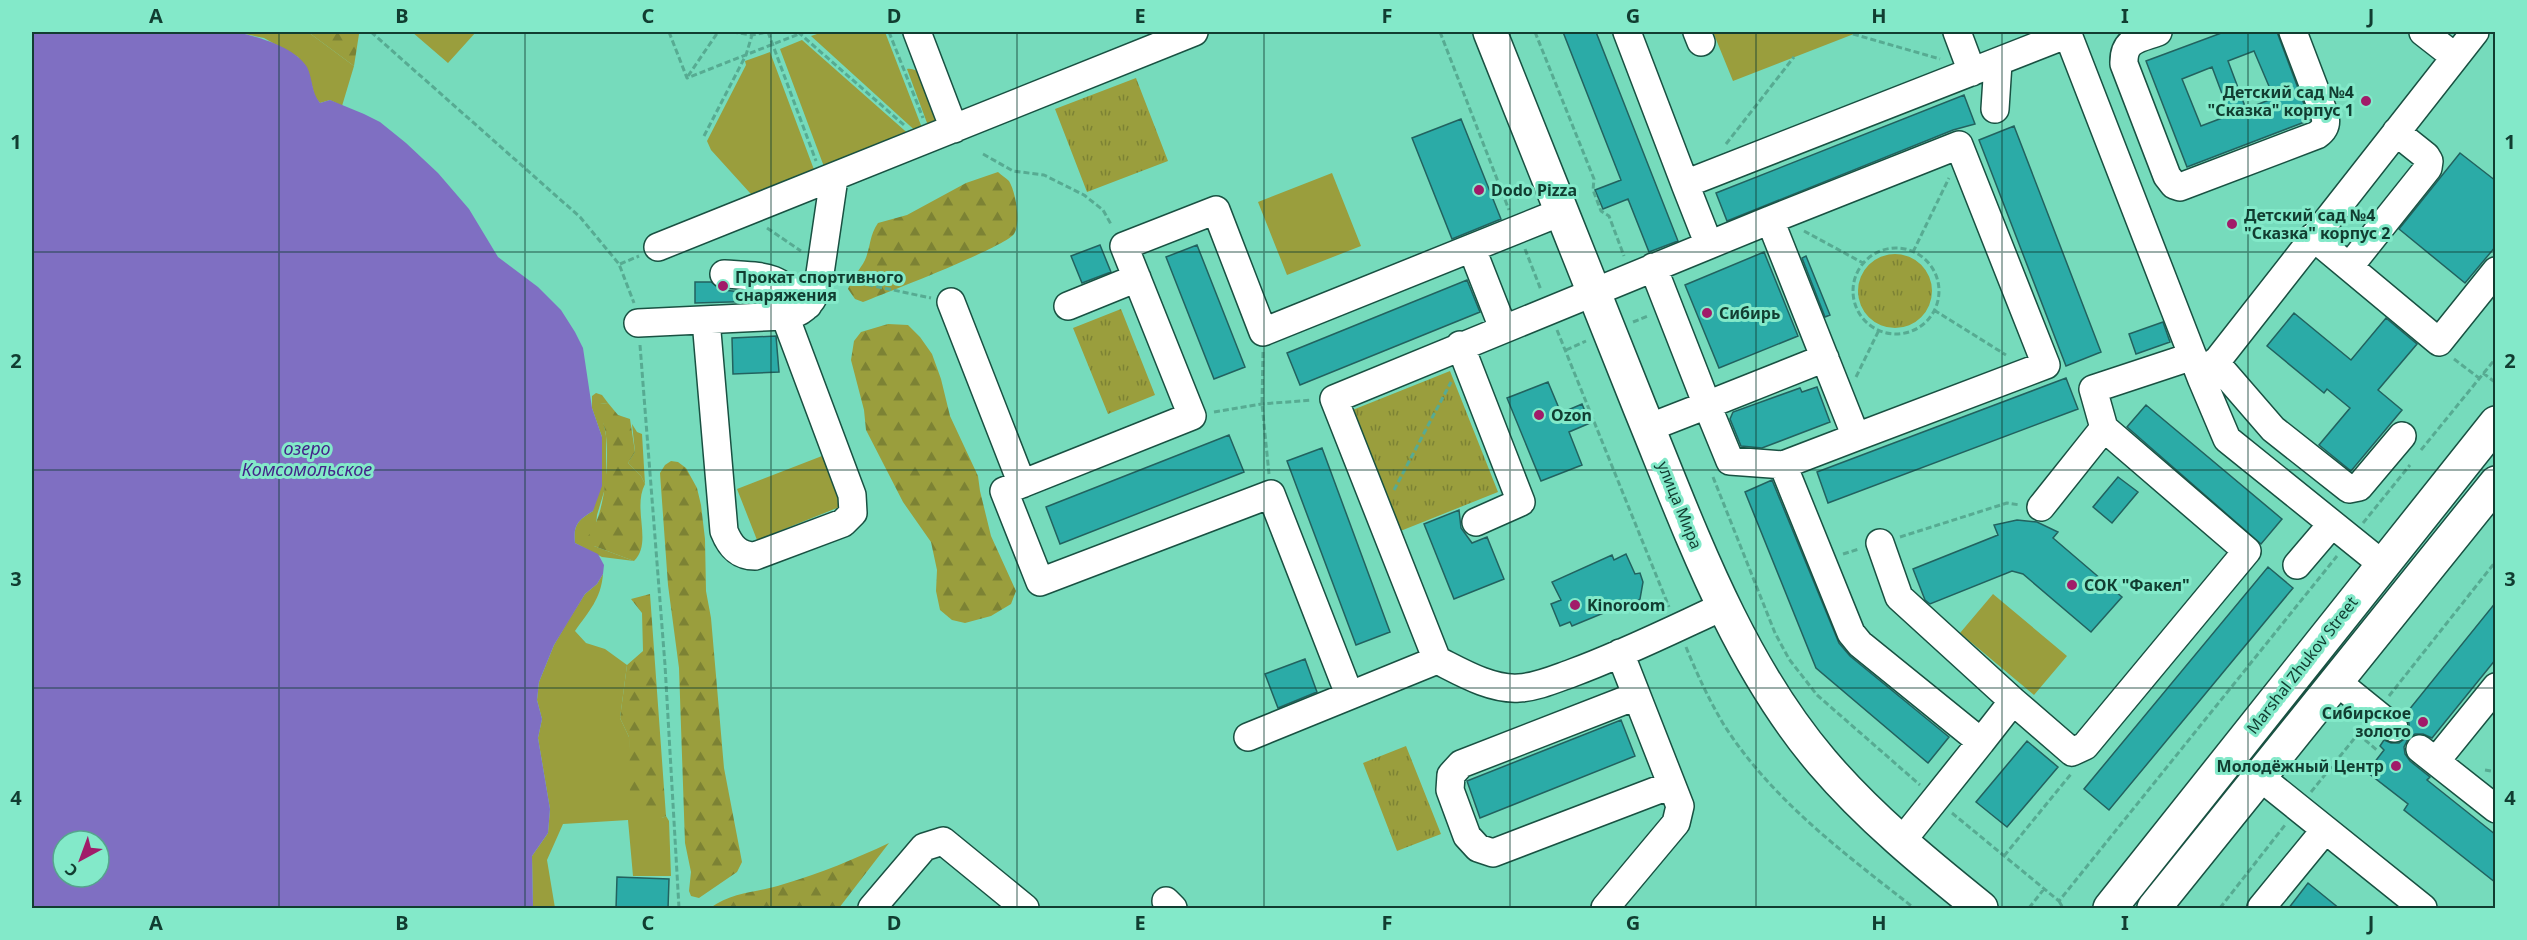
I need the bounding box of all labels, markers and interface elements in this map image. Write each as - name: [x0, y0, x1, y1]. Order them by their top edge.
- text: A: [149, 2, 163, 29]
- text: B: [395, 2, 409, 29]
- text: C: [642, 2, 655, 29]
- text: D: [887, 2, 901, 29]
- text: E: [1134, 2, 1146, 29]
- text: F: [1382, 2, 1392, 29]
- text: G: [1626, 2, 1640, 29]
- text: H: [1871, 2, 1887, 29]
- text: I: [2121, 2, 2129, 29]
- text: J: [2366, 2, 2374, 29]
- place label: Детский сад №4 "Сказка" корпус 1: [2208, 81, 2354, 121]
- marker: Детский сад №4 "Сказка" корпус 1: [2359, 94, 2373, 108]
- text: 1: [10, 128, 22, 155]
- text: 1: [2504, 128, 2516, 155]
- place label: Dodo Pizza: [1491, 179, 1577, 201]
- marker: Dodo Pizza: [1472, 183, 1486, 197]
- place label: Детский сад №4 "Сказка" корпус 2: [2244, 204, 2390, 244]
- marker: Детский сад №4 "Сказка" корпус 2: [2225, 217, 2239, 231]
- place label: Прокат спортивного снаряжения: [735, 266, 903, 306]
- marker: Прокат спортивного снаряжения: [716, 279, 730, 293]
- place label: Сибирь: [1719, 302, 1781, 324]
- marker: Сибирь: [1700, 306, 1714, 320]
- text: 2: [10, 347, 22, 374]
- text: 2: [2504, 347, 2516, 374]
- place label: Ozon: [1551, 404, 1592, 426]
- marker: Ozon: [1532, 408, 1546, 422]
- water label: озеро Комсомольское: [242, 436, 372, 481]
- street label: улица Мира: [1652, 458, 1708, 552]
- text: 3: [10, 565, 22, 592]
- text: 3: [2504, 565, 2516, 592]
- place label: СОК "Факел": [2084, 574, 2190, 596]
- marker: СОК "Факел": [2065, 578, 2079, 592]
- street label: Marshal Zhukov Street: [2241, 592, 2363, 738]
- place label: Kinoroom: [1587, 594, 1665, 616]
- marker: Kinoroom: [1568, 598, 1582, 612]
- place label: Сибирское золото: [2322, 702, 2411, 742]
- marker: Сибирское золото: [2416, 715, 2430, 729]
- place label: Молодёжный Центр: [2217, 755, 2384, 777]
- marker: Молодёжный Центр: [2389, 759, 2403, 773]
- text: 4: [10, 784, 22, 811]
- text: 4: [2504, 784, 2516, 811]
- north arrow: [51, 829, 111, 889]
- text: С: [60, 859, 82, 882]
- text: A: [149, 909, 163, 936]
- text: B: [395, 909, 409, 936]
- text: C: [642, 909, 655, 936]
- text: D: [887, 909, 901, 936]
- text: E: [1134, 909, 1146, 936]
- text: F: [1382, 909, 1392, 936]
- text: G: [1626, 909, 1640, 936]
- text: H: [1871, 909, 1887, 936]
- text: I: [2121, 909, 2129, 936]
- text: J: [2366, 909, 2374, 936]

